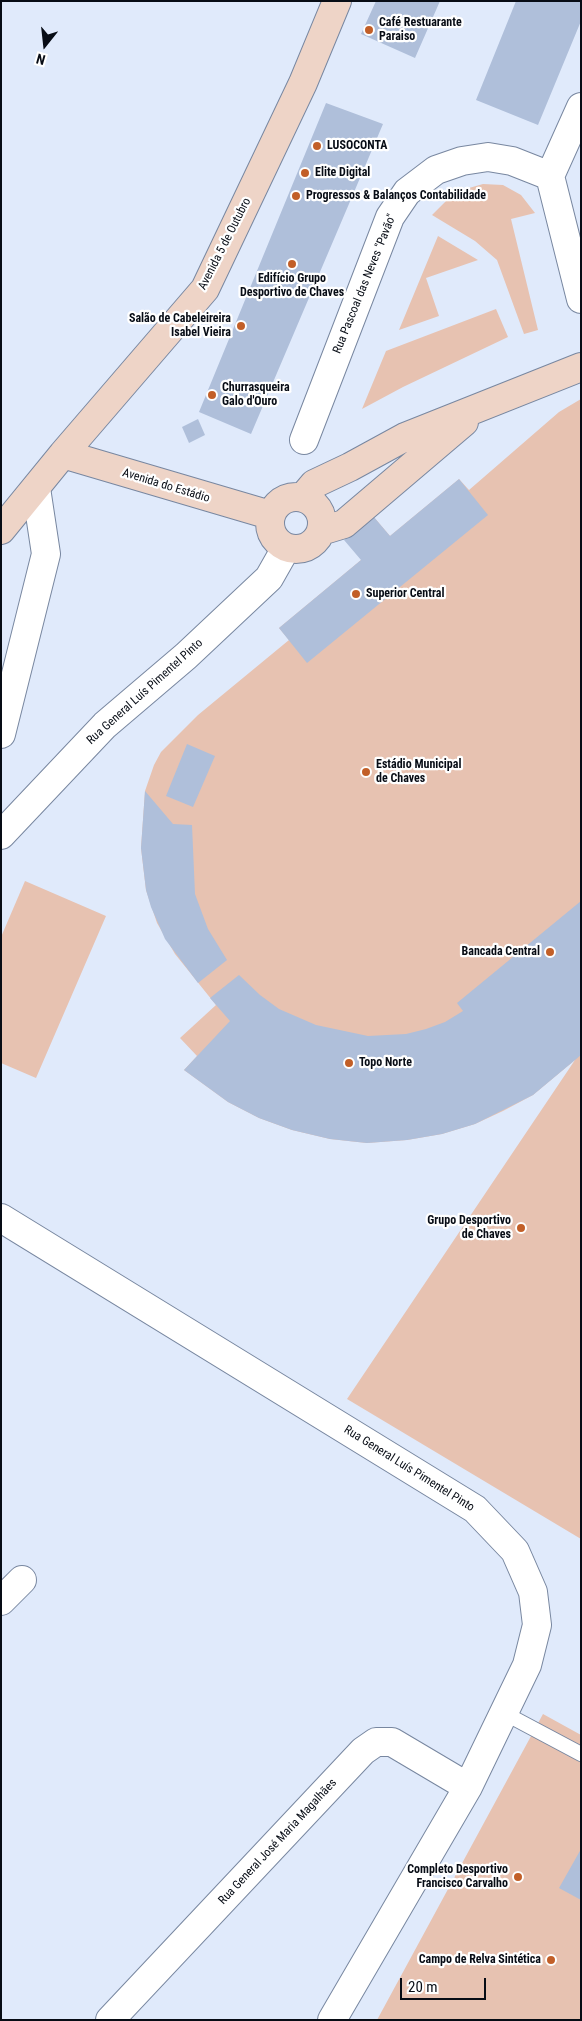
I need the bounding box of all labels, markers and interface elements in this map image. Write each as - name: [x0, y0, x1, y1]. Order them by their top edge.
- place label: Café Restuarante Paraiso: [379, 16, 462, 44]
- north arrow: [20, 20, 70, 70]
- marker: Café Restuarante Paraiso: [363, 24, 375, 36]
- text: N: [35, 51, 47, 68]
- place label: LUSOCONTA: [327, 139, 387, 153]
- marker: LUSOCONTA: [311, 140, 323, 152]
- place label: Elite Digital: [315, 166, 370, 180]
- marker: Elite Digital: [299, 167, 311, 179]
- place label: Progressos & Balanços Contabilidade: [306, 189, 486, 203]
- marker: Progressos & Balanços Contabilidade: [290, 190, 302, 202]
- street label: Avenida 5 de Outubro: [196, 196, 254, 292]
- street label: Rua Pascoal das Neves "Pavão": [330, 212, 400, 356]
- marker: Edifício Grupo Desportivo de Chaves: [286, 258, 298, 270]
- place label: Edifício Grupo Desportivo de Chaves: [240, 272, 344, 300]
- place label: Salão de Cabeleireira Isabel Vieira: [129, 312, 231, 340]
- marker: Salão de Cabeleireira Isabel Vieira: [235, 320, 247, 332]
- place label: Churrasqueira Galo d'Ouro: [222, 381, 290, 409]
- marker: Churrasqueira Galo d'Ouro: [206, 389, 218, 401]
- street label: Avenida do Estádio: [121, 466, 211, 506]
- place label: Superior Central: [366, 587, 444, 601]
- marker: Superior Central: [350, 588, 362, 600]
- street label: Rua General Luís Pimentel Pinto: [84, 636, 206, 748]
- place label: Estádio Municipal de Chaves: [376, 758, 461, 786]
- marker: Estádio Municipal de Chaves: [360, 766, 372, 778]
- place label: Bancada Central: [462, 945, 540, 959]
- marker: Bancada Central: [544, 946, 556, 958]
- place label: Topo Norte: [359, 1056, 412, 1070]
- marker: Topo Norte: [343, 1057, 355, 1069]
- place label: Grupo Desportivo de Chaves: [427, 1214, 511, 1242]
- marker: Grupo Desportivo de Chaves: [515, 1222, 527, 1234]
- street label: Rua General Luís Pimentel Pinto: [341, 1423, 477, 1515]
- street label: Rua General José Maria Magalhães: [216, 1776, 340, 1908]
- place label: Completo Desportivo Francisco Carvalho: [407, 1863, 508, 1891]
- marker: Completo Desportivo Francisco Carvalho: [512, 1871, 524, 1883]
- place label: Campo de Relva Sintética: [419, 1953, 541, 1967]
- marker: Campo de Relva Sintética: [545, 1954, 557, 1966]
- scale bar: [402, 1968, 488, 2000]
- text: 20 m: [408, 1978, 438, 1996]

